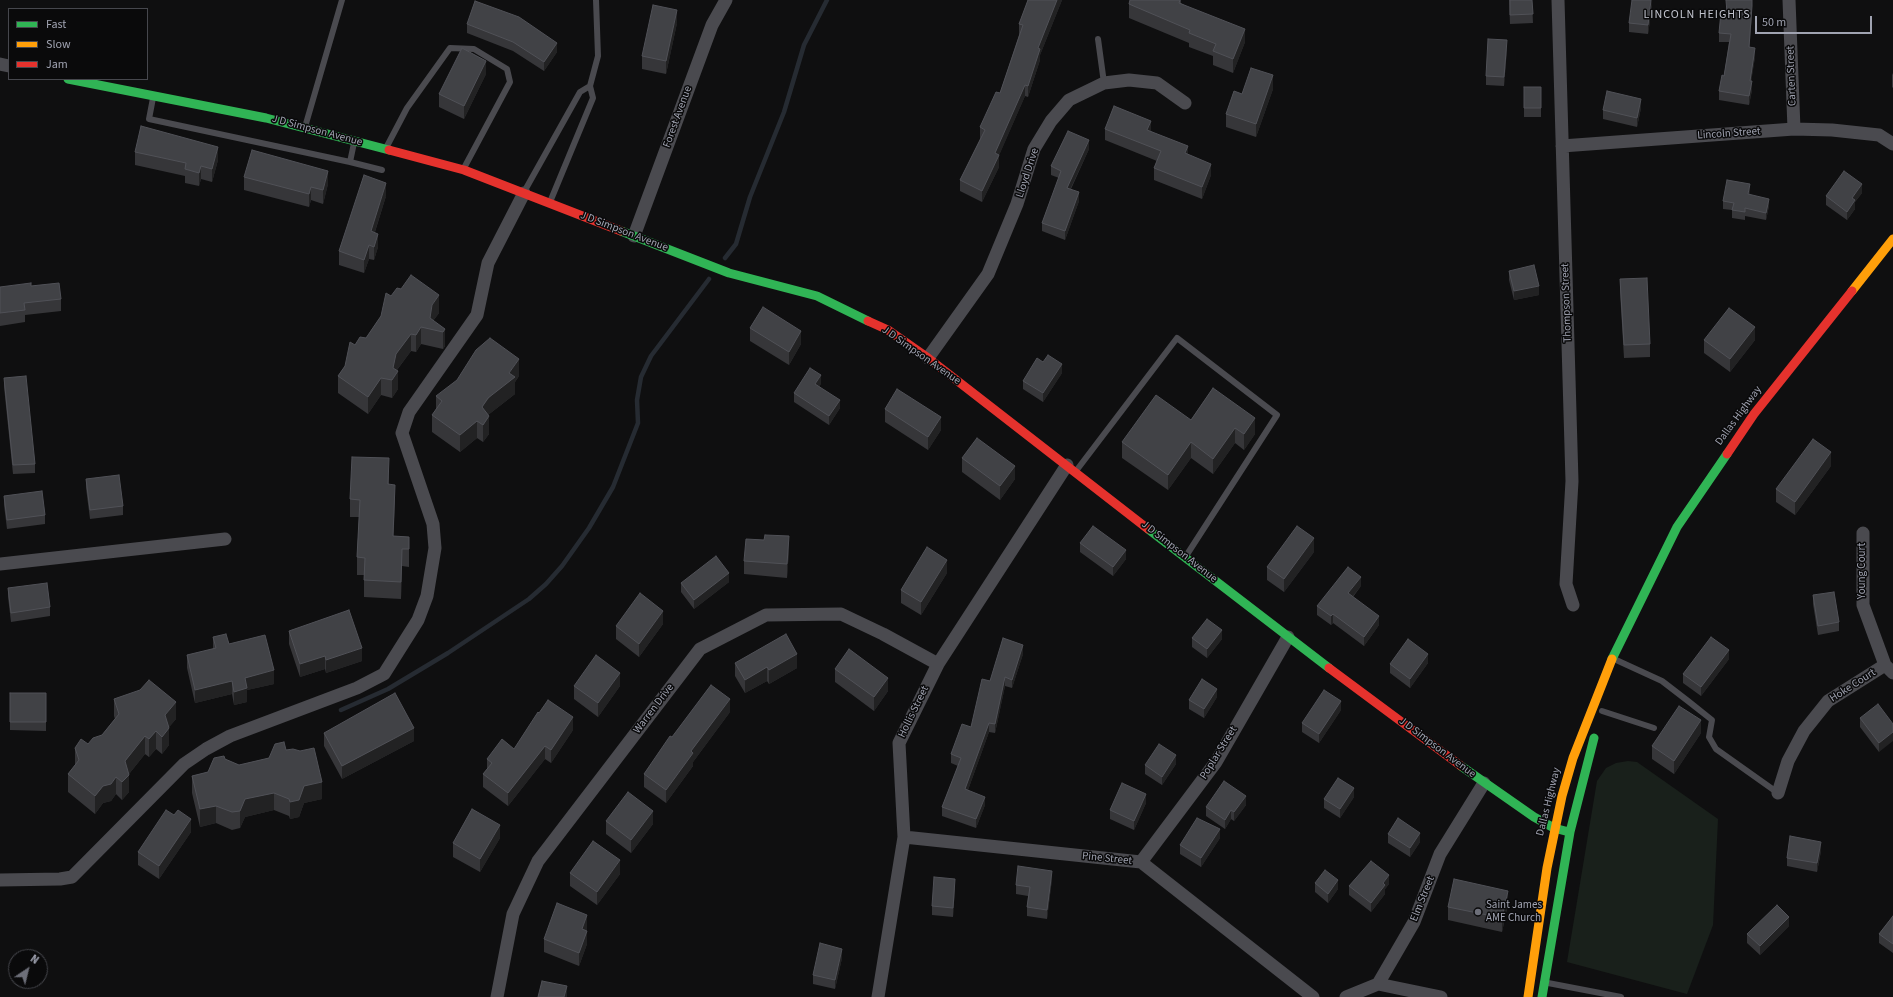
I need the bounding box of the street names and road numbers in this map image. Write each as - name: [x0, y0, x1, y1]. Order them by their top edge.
- street label: Carten Street: [1784, 46, 1800, 106]
- street label: Forest Avenue: [661, 84, 695, 150]
- street label: J D Simpson Avenue: [270, 113, 364, 149]
- street label: Lincoln Street: [1697, 125, 1761, 143]
- street label: Lloyd Drive: [1014, 147, 1042, 199]
- street label: J D Simpson Avenue: [578, 209, 670, 255]
- street label: Thompson Street: [1559, 263, 1575, 343]
- street label: J D Simpson Avenue: [879, 324, 963, 388]
- street label: Dallas Highway: [1713, 384, 1765, 448]
- street label: J D Simpson Avenue: [1138, 518, 1220, 586]
- street label: Young Court: [1856, 543, 1870, 599]
- street label: Hoke Court: [1828, 666, 1878, 706]
- street label: Warren Drive: [631, 681, 677, 737]
- street label: Hollis Street: [896, 684, 932, 740]
- street label: J D Simpson Avenue: [1396, 715, 1478, 781]
- street label: Poplar Street: [1198, 724, 1240, 782]
- street label: Dallas Highway: [1534, 766, 1564, 838]
- street label: Pine Street: [1081, 850, 1133, 868]
- street label: Elm Street: [1408, 875, 1438, 923]

